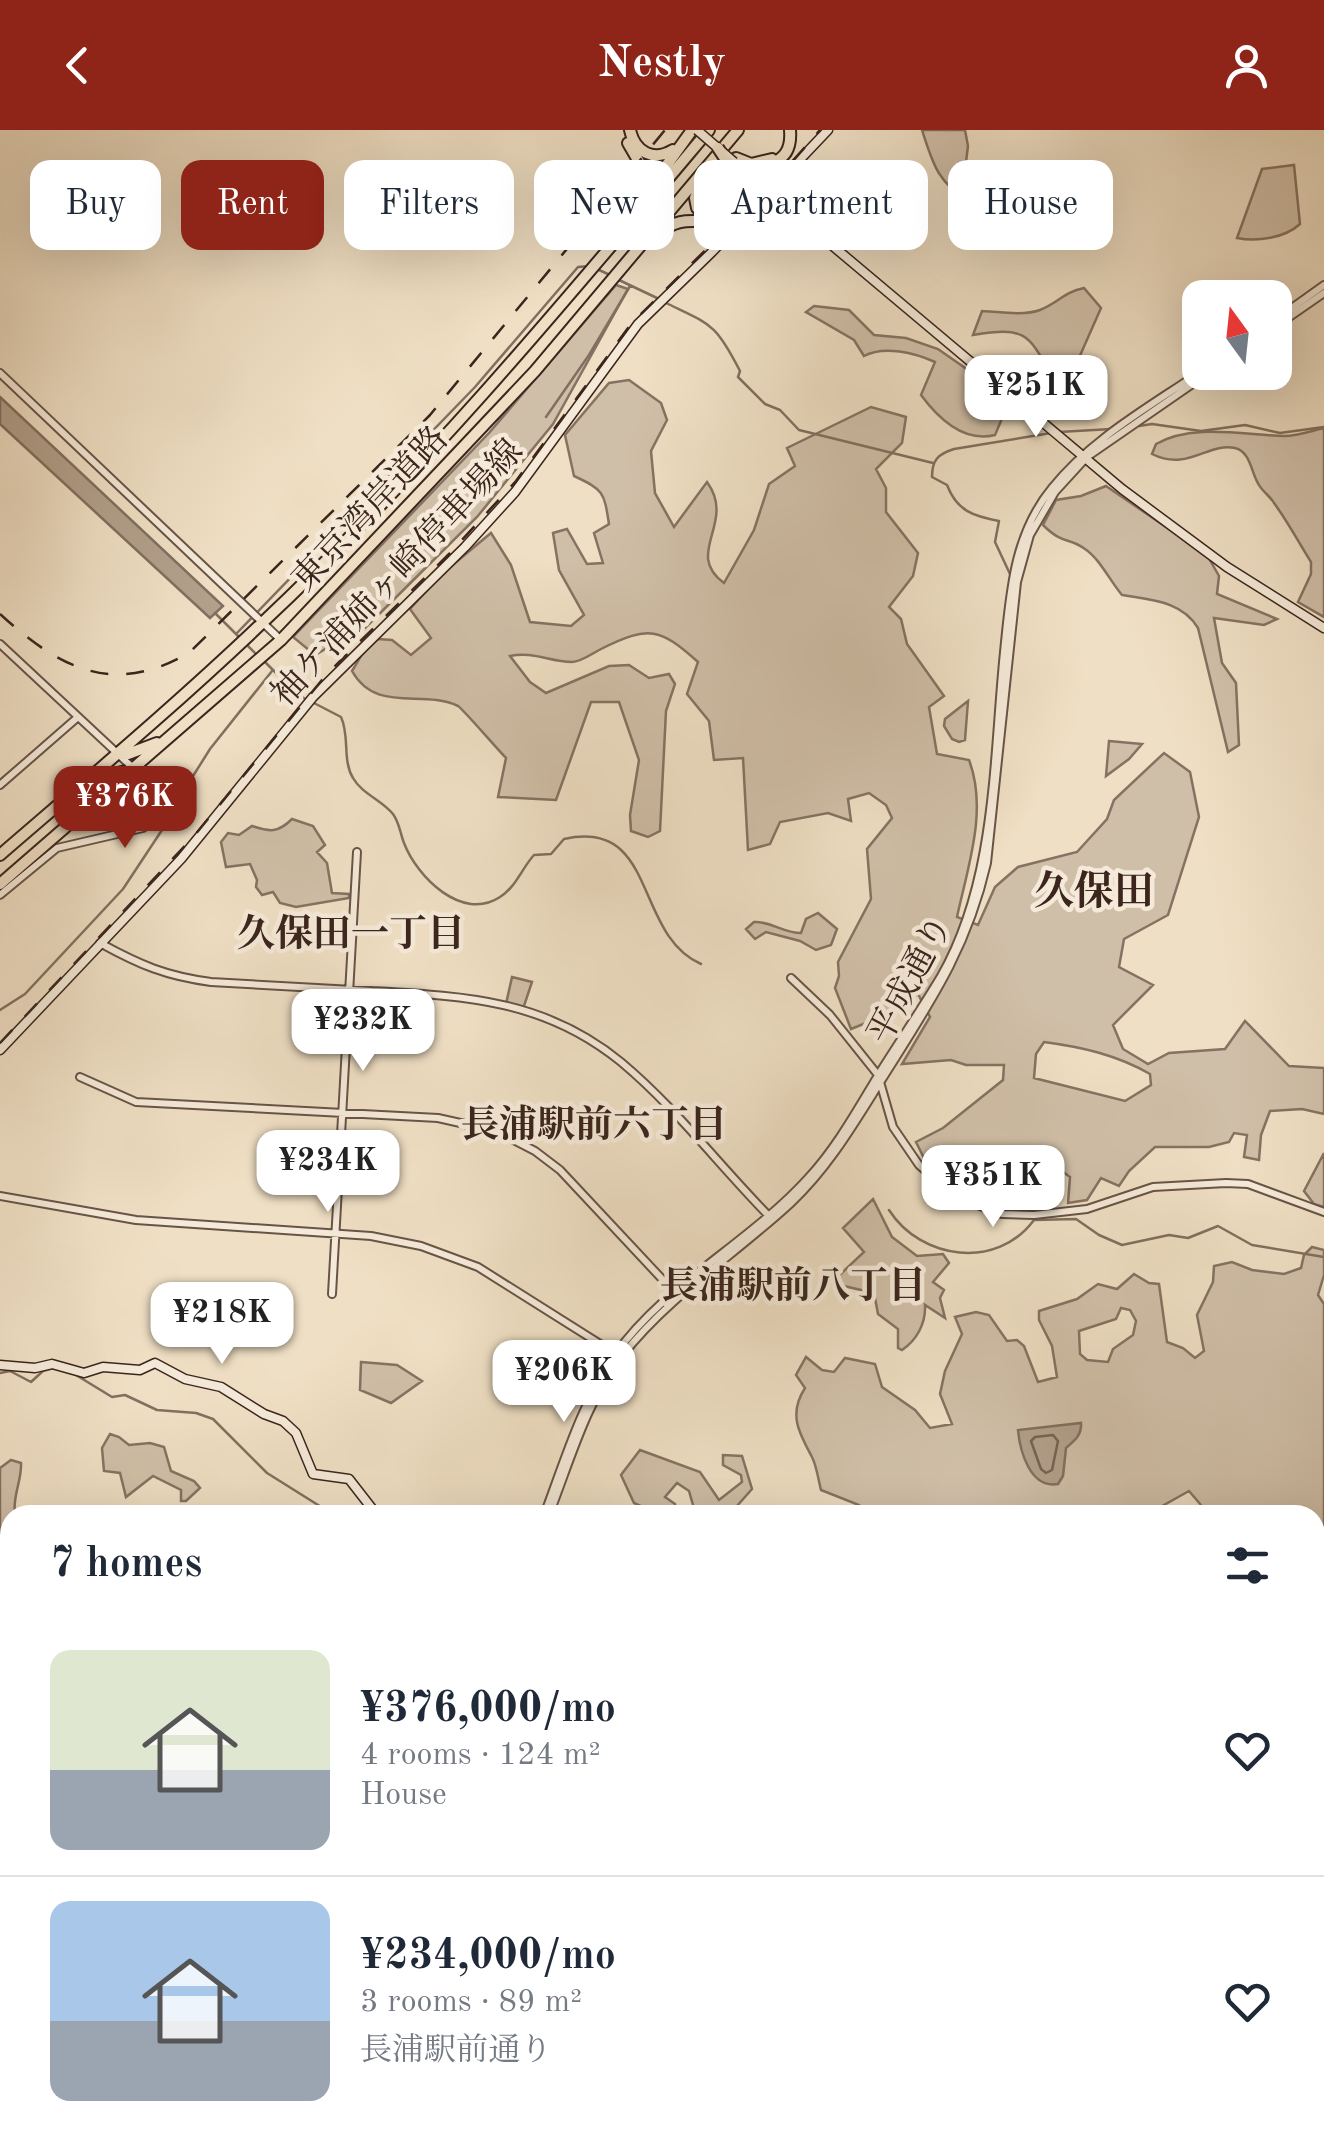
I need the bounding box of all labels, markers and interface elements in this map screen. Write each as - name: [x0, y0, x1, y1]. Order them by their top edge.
- icon: back: [50, 38, 105, 93]
- icon: person: [1219, 38, 1274, 93]
- text: Nestly: [598, 42, 726, 87]
- chip: Buy: [30, 160, 161, 250]
- chip: Rent: [181, 160, 324, 250]
- chip: Filters: [344, 160, 514, 250]
- chip: New: [534, 160, 674, 250]
- chip: Apartment: [694, 160, 928, 250]
- chip: House: [948, 160, 1113, 250]
- north arrow: [1182, 280, 1292, 390]
- map controls: [1182, 280, 1292, 390]
- pin: ¥251K: [966, 355, 1106, 440]
- text: ¥251K: [987, 371, 1085, 403]
- street label: 東京湾岸道路: [284, 419, 455, 598]
- street label: 袖ケ浦姉ヶ崎停車場線: [263, 432, 530, 714]
- pin: ¥376K: [55, 766, 195, 851]
- text: ¥376K: [76, 782, 174, 814]
- district label: 久保田: [1034, 869, 1154, 914]
- street label: 平成通り: [860, 909, 960, 1050]
- district label: 久保田一丁目: [237, 913, 465, 955]
- pin: ¥232K: [293, 989, 433, 1074]
- text: ¥232K: [314, 1005, 412, 1037]
- district label: 長浦駅前六丁目: [461, 1104, 727, 1146]
- pin: ¥234K: [258, 1130, 398, 1215]
- pin: ¥351K: [923, 1145, 1063, 1230]
- text: ¥234K: [279, 1146, 377, 1178]
- text: ¥351K: [944, 1161, 1042, 1193]
- district label: 長浦駅前八丁目: [660, 1265, 926, 1307]
- pin: ¥218K: [152, 1282, 292, 1367]
- text: ¥218K: [173, 1298, 271, 1330]
- pin: ¥206K: [494, 1340, 634, 1425]
- text: ¥206K: [515, 1356, 613, 1388]
- icon: filters: [1220, 1538, 1275, 1593]
- text: 7 homes: [50, 1544, 202, 1586]
- text: ¥376,000/mo: [360, 1689, 616, 1731]
- icon: home: [130, 1690, 250, 1810]
- icon: heart: [1220, 1723, 1275, 1778]
- text: 4 rooms · 124 m²: [360, 1740, 601, 1772]
- text: House: [360, 1780, 447, 1812]
- text: ¥234,000/mo: [360, 1936, 616, 1978]
- icon: home: [130, 1941, 250, 2061]
- icon: heart: [1220, 1974, 1275, 2029]
- text: 3 rooms · 89 m²: [360, 1987, 582, 2019]
- text: 長浦駅前通り: [360, 2036, 552, 2068]

